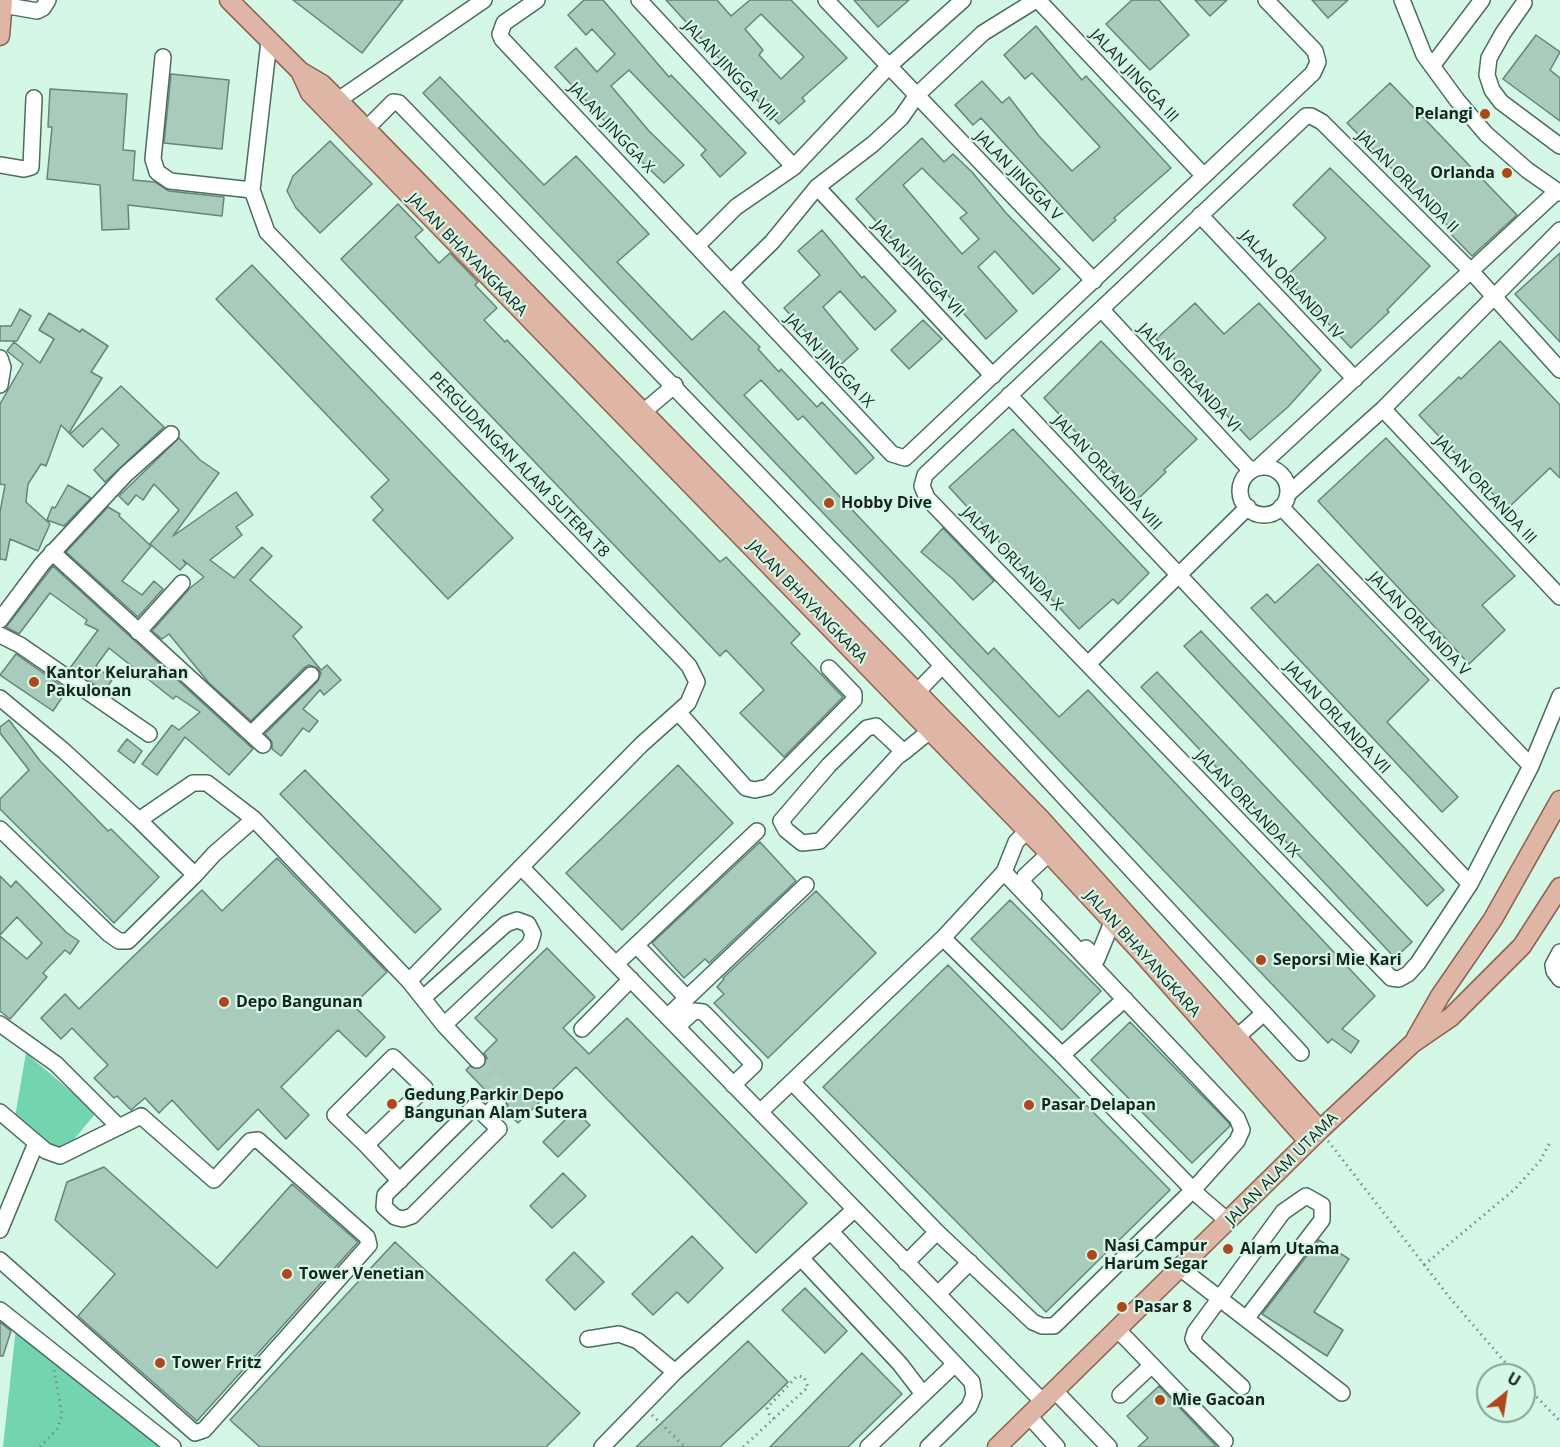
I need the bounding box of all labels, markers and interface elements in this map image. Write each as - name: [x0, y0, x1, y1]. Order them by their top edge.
- street label: JALAN JINGGA VIII: [679, 17, 781, 125]
- street label: JALAN JINGGA III: [1086, 25, 1182, 127]
- street label: JALAN JINGGA X: [564, 79, 658, 177]
- place label: Pelangi: [1415, 104, 1473, 124]
- marker: Pelangi: [1478, 107, 1492, 121]
- street label: JALAN JINGGA V: [970, 127, 1066, 225]
- street label: JALAN ORLANDA II: [1352, 127, 1462, 237]
- place label: Orlanda: [1430, 163, 1495, 183]
- marker: Orlanda: [1500, 166, 1514, 180]
- street label: JALAN BHAYANGKARA: [403, 189, 531, 321]
- street label: JALAN JINGGA VII: [868, 216, 968, 322]
- street label: JALAN ORLANDA IV: [1236, 227, 1346, 343]
- street label: JALAN JINGGA IX: [781, 310, 877, 412]
- street label: JALAN ORLANDA VI: [1134, 320, 1244, 436]
- street label: PERGUDANGAN ALAM SUTERA T8: [425, 368, 613, 562]
- street label: JALAN ORLANDA VIII: [1049, 411, 1165, 535]
- street label: JALAN ORLANDA III: [1430, 432, 1540, 548]
- place label: Hobby Dive: [841, 493, 932, 513]
- marker: Hobby Dive: [822, 496, 836, 510]
- street label: JALAN ORLANDA X: [957, 503, 1067, 615]
- street label: JALAN BHAYANGKARA: [743, 536, 871, 668]
- street label: JALAN ORLANDA V: [1364, 568, 1474, 680]
- street label: JALAN ORLANDA VII: [1280, 658, 1394, 778]
- place label: Kantor Kelurahan Pakulonan: [46, 663, 188, 701]
- marker: Kantor Kelurahan Pakulonan: [27, 675, 41, 689]
- street label: JALAN ORLANDA IX: [1191, 746, 1303, 862]
- street label: JALAN BHAYANGKARA: [1080, 887, 1204, 1021]
- place label: Seporsi Mie Kari: [1273, 950, 1402, 970]
- marker: Seporsi Mie Kari: [1254, 953, 1268, 967]
- place label: Depo Bangunan: [236, 992, 363, 1012]
- marker: Depo Bangunan: [217, 995, 231, 1009]
- place label: Gedung Parkir Depo Bangunan Alam Sutera: [404, 1085, 587, 1123]
- place label: Pasar Delapan: [1041, 1095, 1156, 1115]
- marker: Gedung Parkir Depo Bangunan Alam Sutera: [385, 1097, 399, 1111]
- marker: Pasar Delapan: [1022, 1098, 1036, 1112]
- street label: JALAN ALAM UTAMA: [1222, 1109, 1342, 1229]
- place label: Nasi Campur Harum Segar: [1104, 1236, 1208, 1274]
- place label: Alam Utama: [1240, 1239, 1340, 1259]
- marker: Alam Utama: [1221, 1242, 1235, 1256]
- marker: Nasi Campur Harum Segar: [1085, 1248, 1099, 1262]
- place label: Tower Venetian: [299, 1264, 425, 1284]
- marker: Tower Venetian: [280, 1267, 294, 1281]
- place label: Pasar 8: [1134, 1297, 1192, 1317]
- marker: Pasar 8: [1115, 1300, 1129, 1314]
- place label: Tower Fritz: [172, 1353, 261, 1373]
- marker: Tower Fritz: [153, 1356, 167, 1370]
- north arrow: [1476, 1363, 1536, 1423]
- text: U: [1503, 1367, 1525, 1392]
- place label: Mie Gacoan: [1172, 1390, 1265, 1410]
- marker: Mie Gacoan: [1153, 1393, 1167, 1407]

